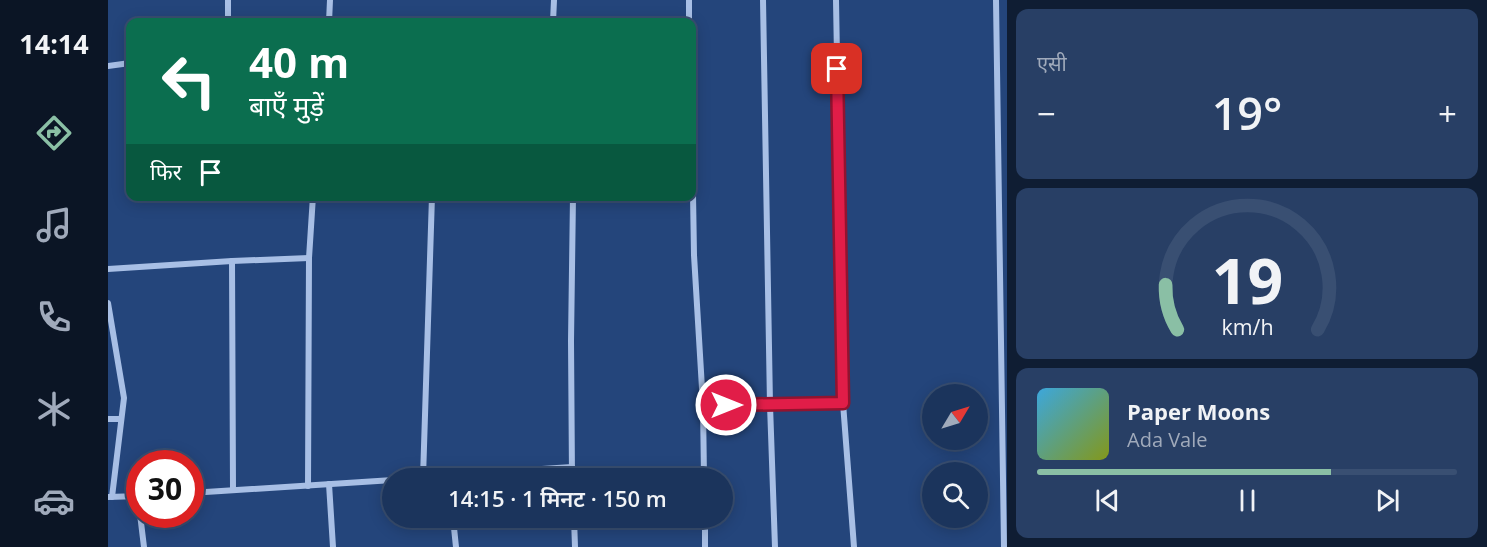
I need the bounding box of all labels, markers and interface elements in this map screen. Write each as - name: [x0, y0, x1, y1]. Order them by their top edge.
- text: 14:14: [19, 25, 89, 62]
- text: 40 m: [249, 33, 349, 90]
- icon: left: [150, 42, 228, 120]
- pin: [811, 43, 862, 94]
- text: एसी: [1037, 50, 1067, 77]
- icon: arrive: [820, 52, 853, 85]
- text: 19°: [1212, 82, 1282, 143]
- text: बाएँ मुड़ें: [249, 87, 324, 124]
- text: −: [1037, 91, 1056, 136]
- text: +: [1438, 91, 1457, 136]
- icon: directions: [33, 112, 75, 154]
- text: फिर: [150, 156, 182, 186]
- icon: arrive: [194, 156, 227, 189]
- icon: music: [33, 204, 75, 246]
- text: 19: [1211, 238, 1283, 323]
- icon: phone: [33, 296, 75, 338]
- text: km/h: [1221, 313, 1273, 342]
- position arrow: [694, 373, 758, 437]
- north arrow: [922, 384, 988, 450]
- map controls: [922, 384, 988, 528]
- icon: climate: [33, 388, 75, 430]
- text: Paper Moons: [1127, 396, 1270, 426]
- text: Ada Vale: [1127, 426, 1208, 453]
- speed limit sign: 30: [126, 450, 204, 528]
- button: search: [922, 462, 988, 528]
- icon: car: [33, 480, 75, 522]
- text: 14:15 · 1 मिनट · 150 m: [448, 483, 667, 513]
- icon: previous: [1091, 484, 1124, 517]
- icon: pause: [1231, 484, 1264, 517]
- icon: next: [1371, 484, 1404, 517]

